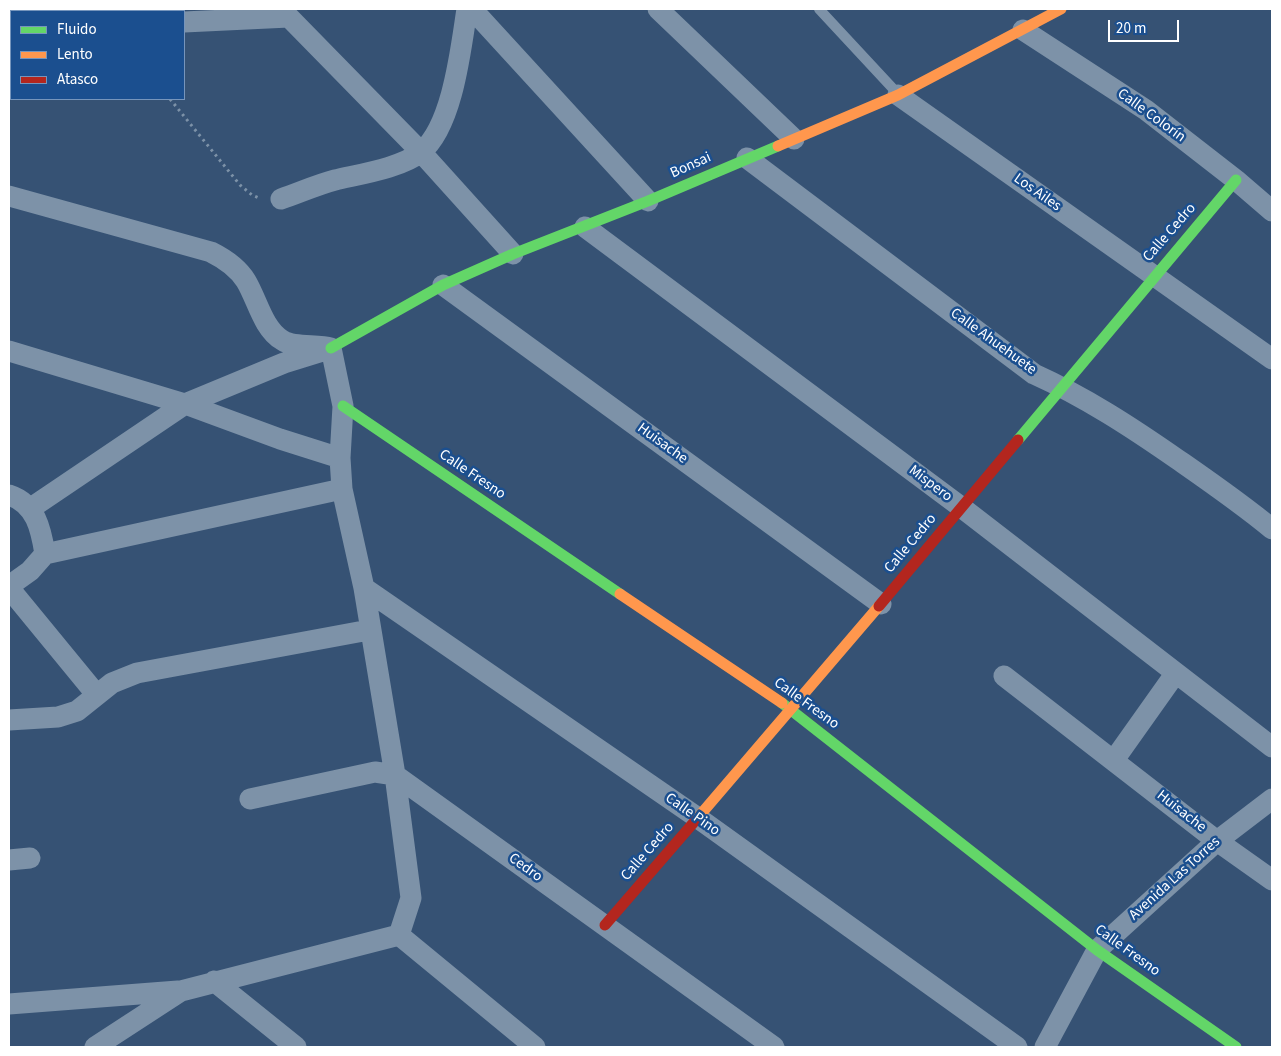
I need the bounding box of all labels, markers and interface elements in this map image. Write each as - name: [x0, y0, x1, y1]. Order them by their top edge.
- legend: [10, 10, 185, 100]
- scale bar: [1111, 10, 1182, 42]
- text: 20 m: [1116, 18, 1146, 39]
- text: Fluido: [57, 19, 97, 40]
- text: Lento: [57, 44, 93, 65]
- text: Atasco: [57, 69, 98, 90]
- street label: Calle Colorín: [1113, 85, 1189, 147]
- street label: Bonsai: [668, 149, 714, 183]
- street label: Los Ailes: [1010, 170, 1064, 216]
- street label: Calle Cedro: [1140, 200, 1200, 266]
- street label: Calle Ahuehuete: [946, 305, 1040, 379]
- street label: Huisache: [633, 420, 691, 468]
- street label: Calle Fresno: [435, 446, 509, 504]
- street label: Mispero: [905, 462, 955, 506]
- street label: Calle Cedro: [881, 511, 941, 577]
- street label: Calle Fresno: [770, 674, 842, 734]
- street label: Huisache: [1153, 787, 1209, 837]
- street label: Calle Pino: [661, 790, 723, 840]
- street label: Calle Cedro: [618, 819, 678, 885]
- street label: Avenida Las Torres: [1126, 833, 1224, 925]
- street label: Cedro: [505, 850, 545, 886]
- street label: Calle Fresno: [1091, 921, 1163, 981]

